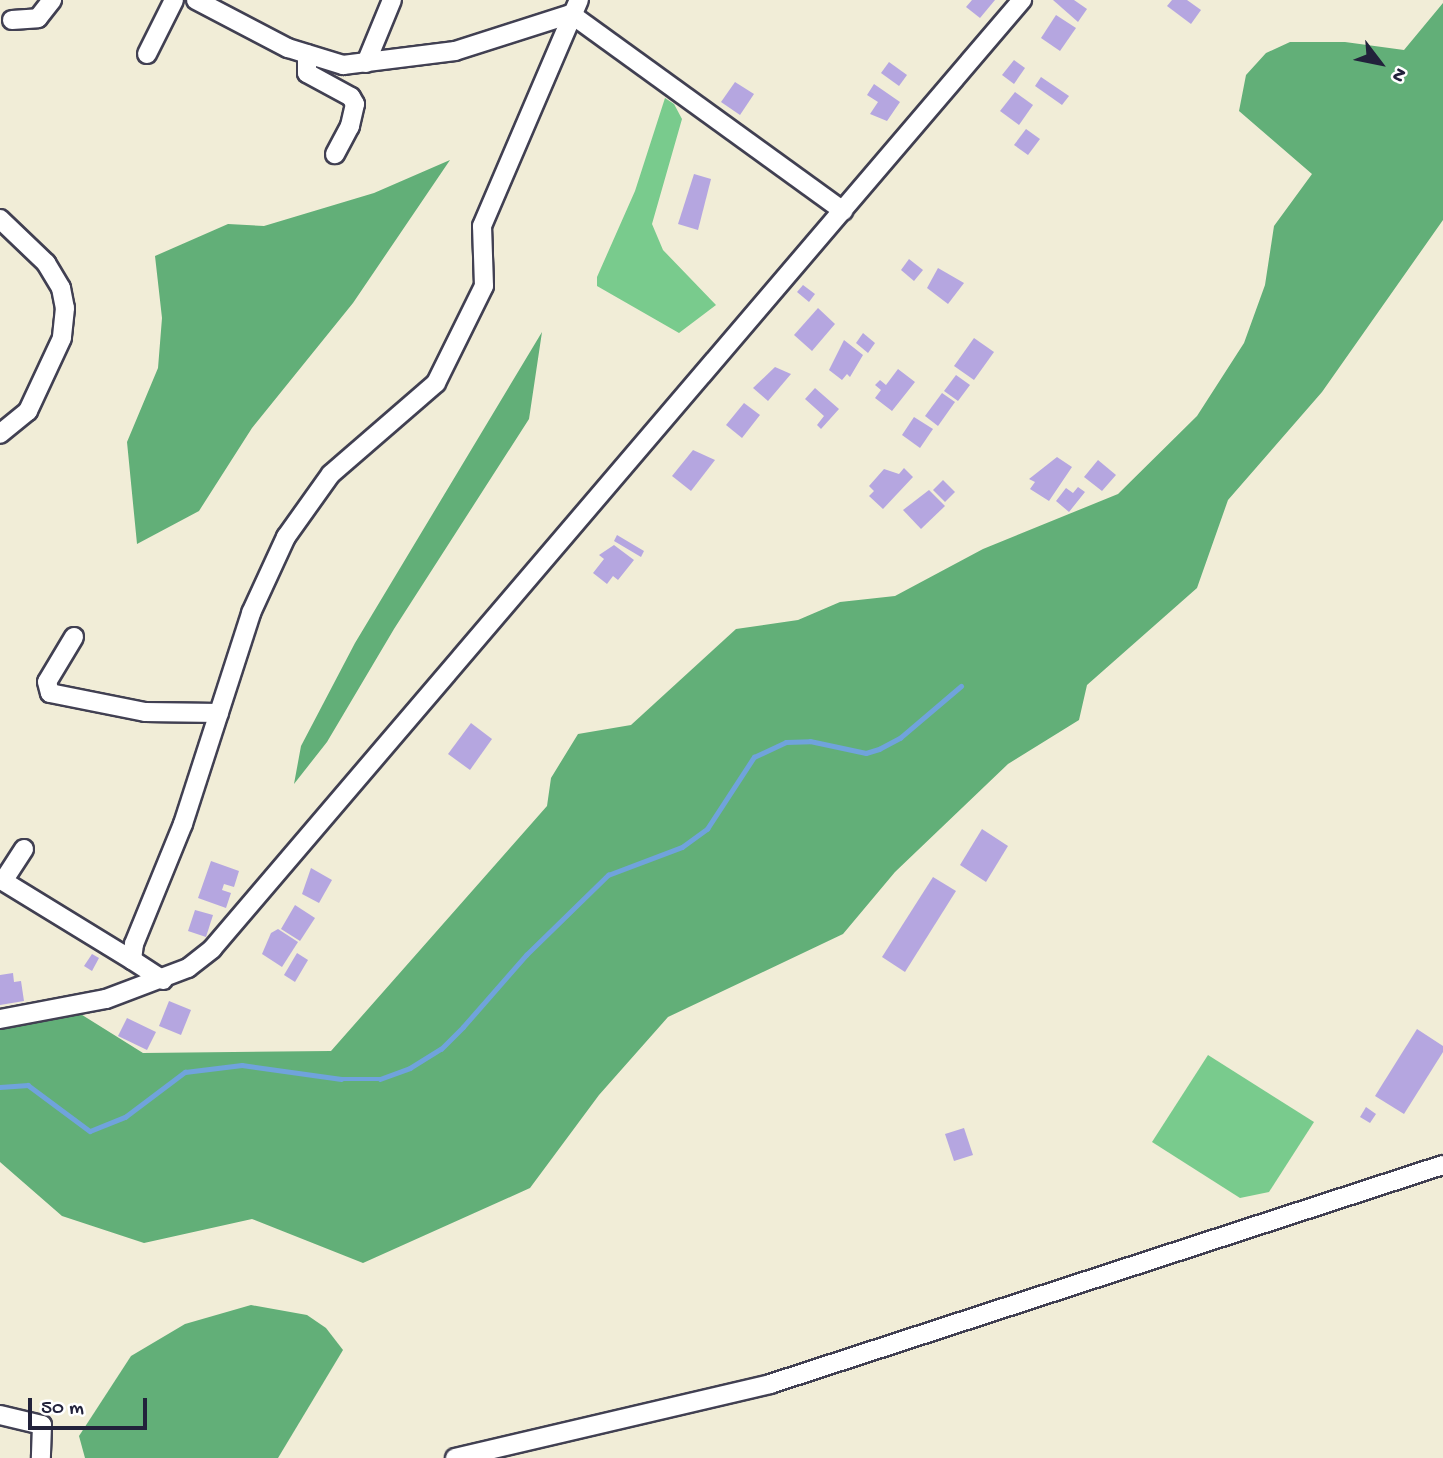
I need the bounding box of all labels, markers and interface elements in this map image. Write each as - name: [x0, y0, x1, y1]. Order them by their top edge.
- north arrow: [1345, 28, 1415, 98]
- text: N: [1385, 63, 1411, 86]
- scale bar: [32, 1384, 150, 1428]
- text: 50 m: [41, 1397, 84, 1422]

